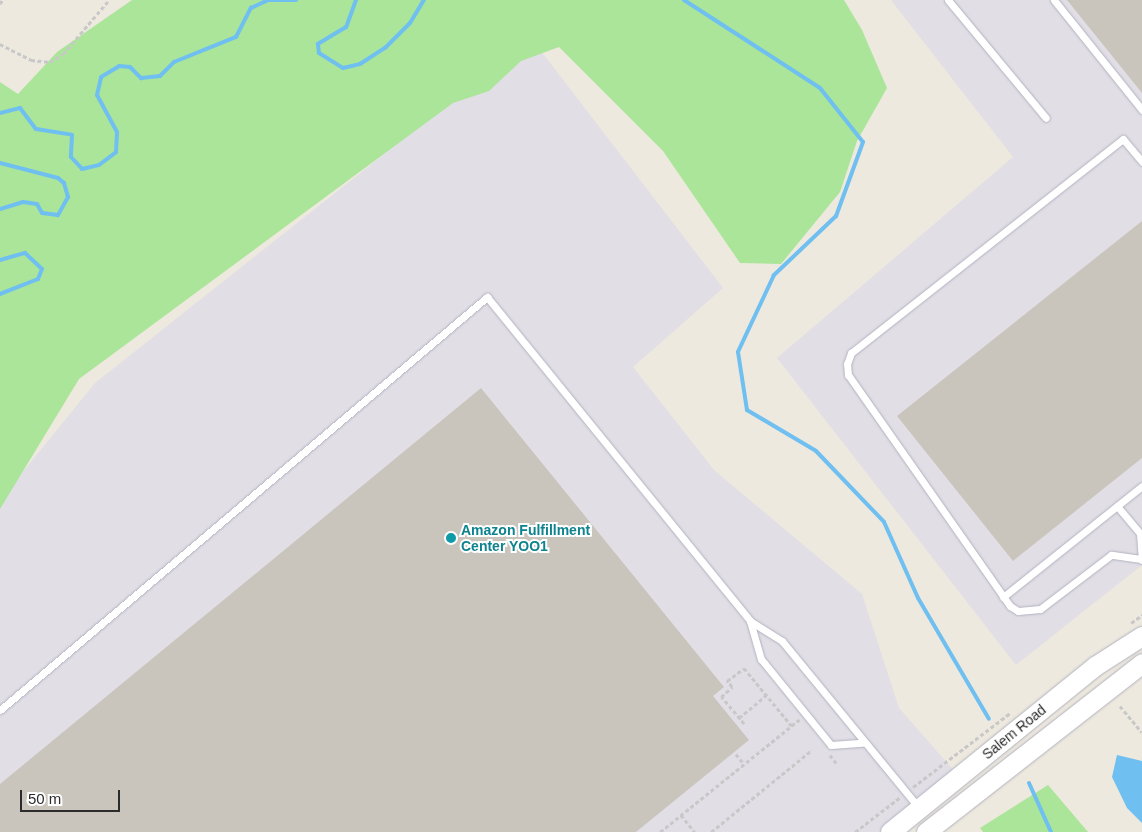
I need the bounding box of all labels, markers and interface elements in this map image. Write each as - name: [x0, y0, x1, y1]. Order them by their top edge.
- place label: Amazon Fulfillment Center YOO1: [461, 522, 590, 554]
- marker: Amazon Fulfillment Center YOO1: [445, 532, 457, 544]
- street label: Salem Road: [979, 701, 1049, 763]
- scale bar: [22, 780, 122, 812]
- text: 50 m: [28, 790, 61, 807]

